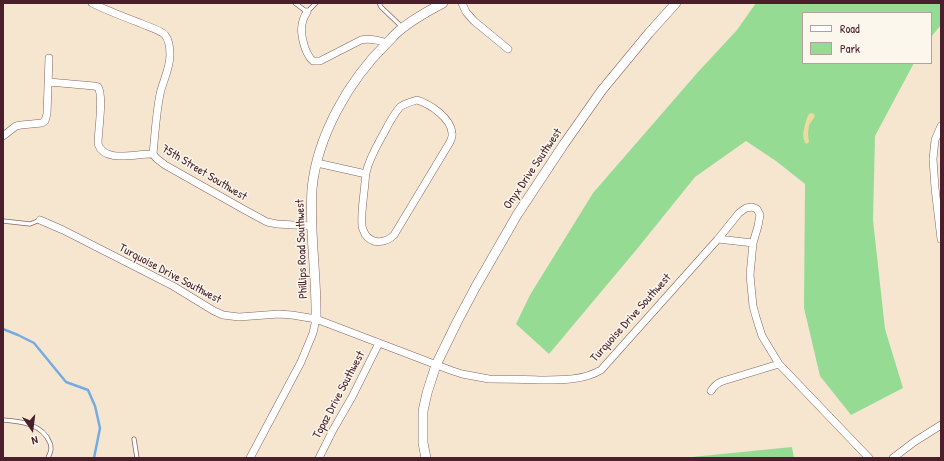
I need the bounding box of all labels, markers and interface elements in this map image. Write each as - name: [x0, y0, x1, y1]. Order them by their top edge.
- legend: [802, 12, 932, 64]
- text: Road: [840, 20, 860, 37]
- text: Park: [840, 40, 860, 57]
- street label: Onyx Drive Southwest: [501, 126, 565, 212]
- street label: 75th Street Southwest: [159, 142, 249, 204]
- street label: Phillips Road Southwest: [293, 199, 311, 299]
- street label: Turquoise Drive Southwest: [116, 241, 224, 307]
- street label: Turquoise Drive Southwest: [588, 271, 674, 365]
- street label: Topaz Drive Southwest: [310, 349, 368, 441]
- north arrow: [12, 409, 52, 449]
- text: N: [30, 433, 39, 448]

